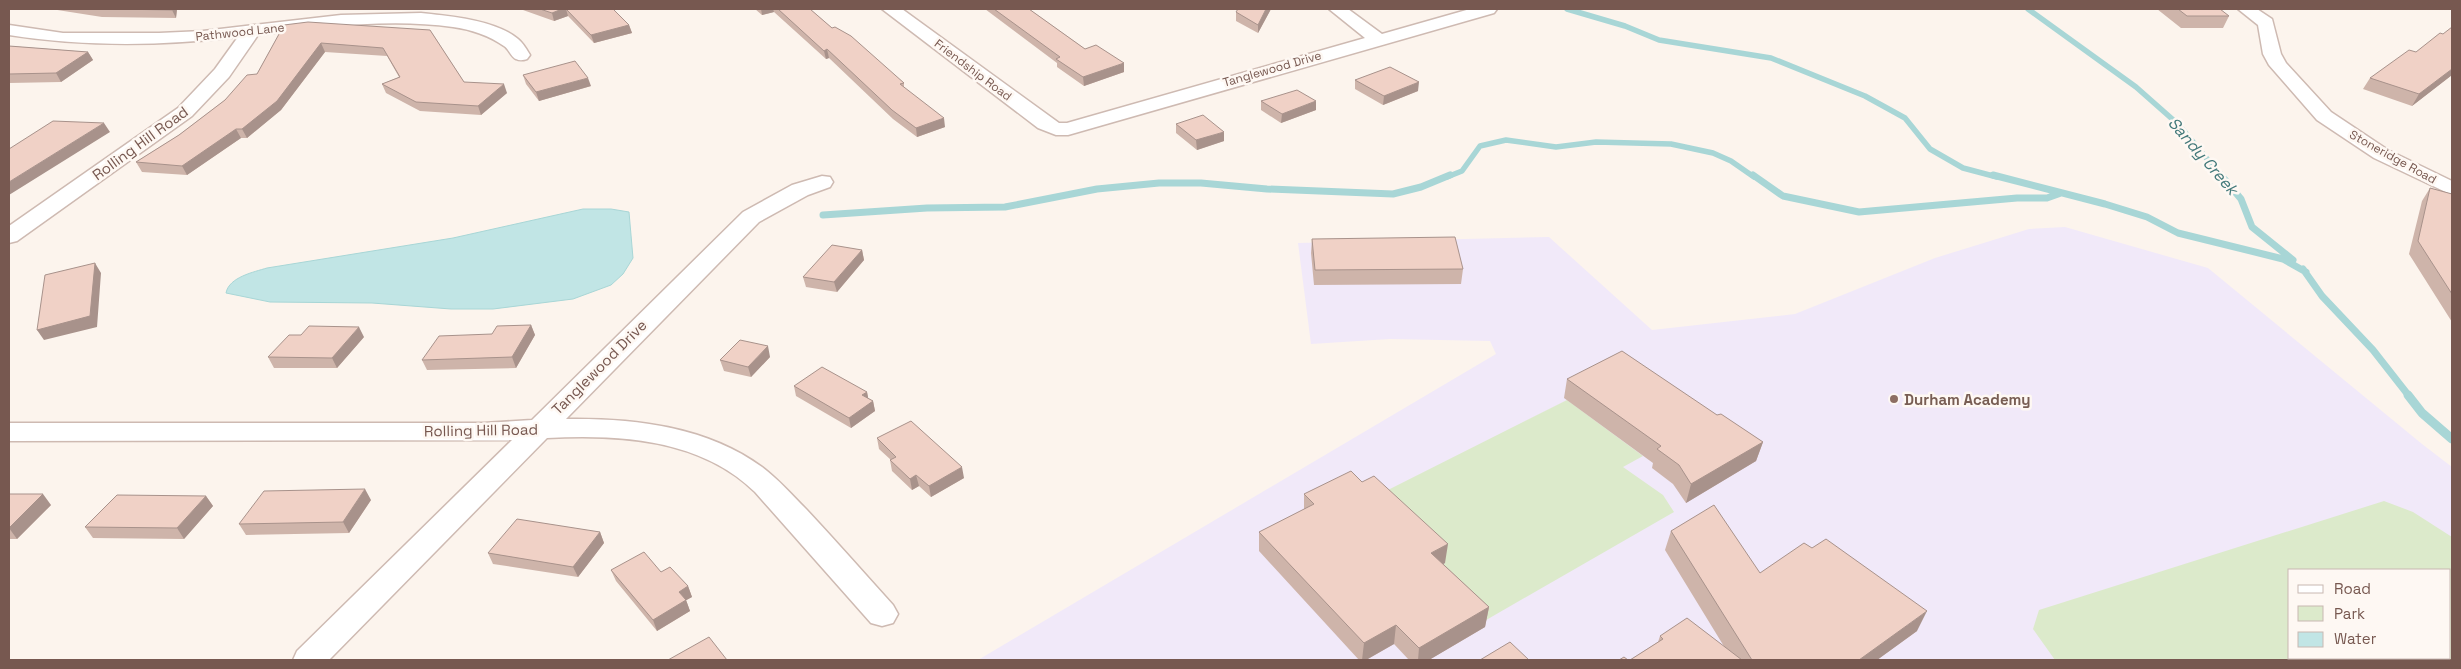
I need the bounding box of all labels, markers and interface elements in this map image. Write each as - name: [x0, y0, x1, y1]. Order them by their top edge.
- street label: Pathwood Lane: [195, 19, 285, 45]
- street label: Friendship Road: [931, 36, 1015, 104]
- street label: Tanglewood Drive: [1221, 47, 1323, 91]
- street label: Rolling Hill Road: [88, 102, 192, 184]
- water label: Sandy Creek: [2163, 113, 2244, 201]
- street label: Stoneridge Road: [2347, 126, 2439, 188]
- street label: Tanglewood Drive: [547, 315, 651, 419]
- place label: Durham Academy: [1904, 390, 2031, 409]
- marker: Durham Academy: [1888, 393, 1900, 405]
- street label: Rolling Hill Road: [424, 420, 538, 440]
- legend: [2288, 569, 2451, 659]
- text: Road: [2334, 579, 2371, 598]
- text: Park: [2334, 604, 2365, 623]
- text: Water: [2334, 629, 2377, 648]

